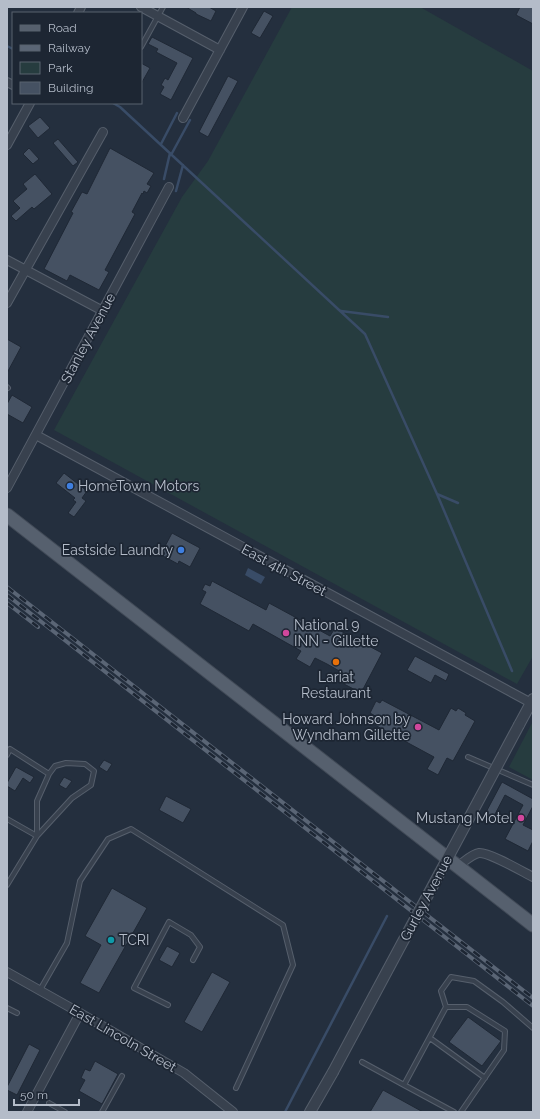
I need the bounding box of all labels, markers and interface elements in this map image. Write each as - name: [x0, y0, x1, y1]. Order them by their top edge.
- legend: [12, 12, 142, 104]
- text: Road: [48, 21, 77, 35]
- text: Railway: [48, 41, 91, 55]
- text: Park: [48, 61, 73, 75]
- text: Building: [48, 81, 94, 95]
- street label: Stanley Avenue: [57, 290, 119, 386]
- place label: HomeTown Motors: [78, 478, 200, 494]
- marker: HomeTown Motors: [65, 481, 75, 491]
- street label: East 4th Street: [239, 541, 330, 599]
- place label: Eastside Laundry: [62, 542, 173, 558]
- marker: Eastside Laundry: [176, 545, 186, 555]
- place label: National 9 INN - Gillette: [294, 617, 378, 649]
- marker: National 9 INN - Gillette: [281, 628, 291, 638]
- marker: Lariat Restaurant: [331, 657, 341, 667]
- place label: Lariat Restaurant: [301, 669, 371, 701]
- place label: Howard Johnson by Wyndham Gillette: [282, 711, 410, 743]
- marker: Howard Johnson by Wyndham Gillette: [413, 722, 423, 732]
- place label: Mustang Motel: [416, 810, 513, 826]
- marker: Mustang Motel: [516, 813, 526, 823]
- street label: Gurley Avenue: [397, 853, 455, 943]
- place label: TCRI: [119, 932, 149, 948]
- marker: TCRI: [106, 935, 116, 945]
- street label: East Lincoln Street: [67, 1001, 180, 1075]
- scale bar: [14, 1081, 79, 1107]
- text: 50 m: [20, 1088, 48, 1102]

